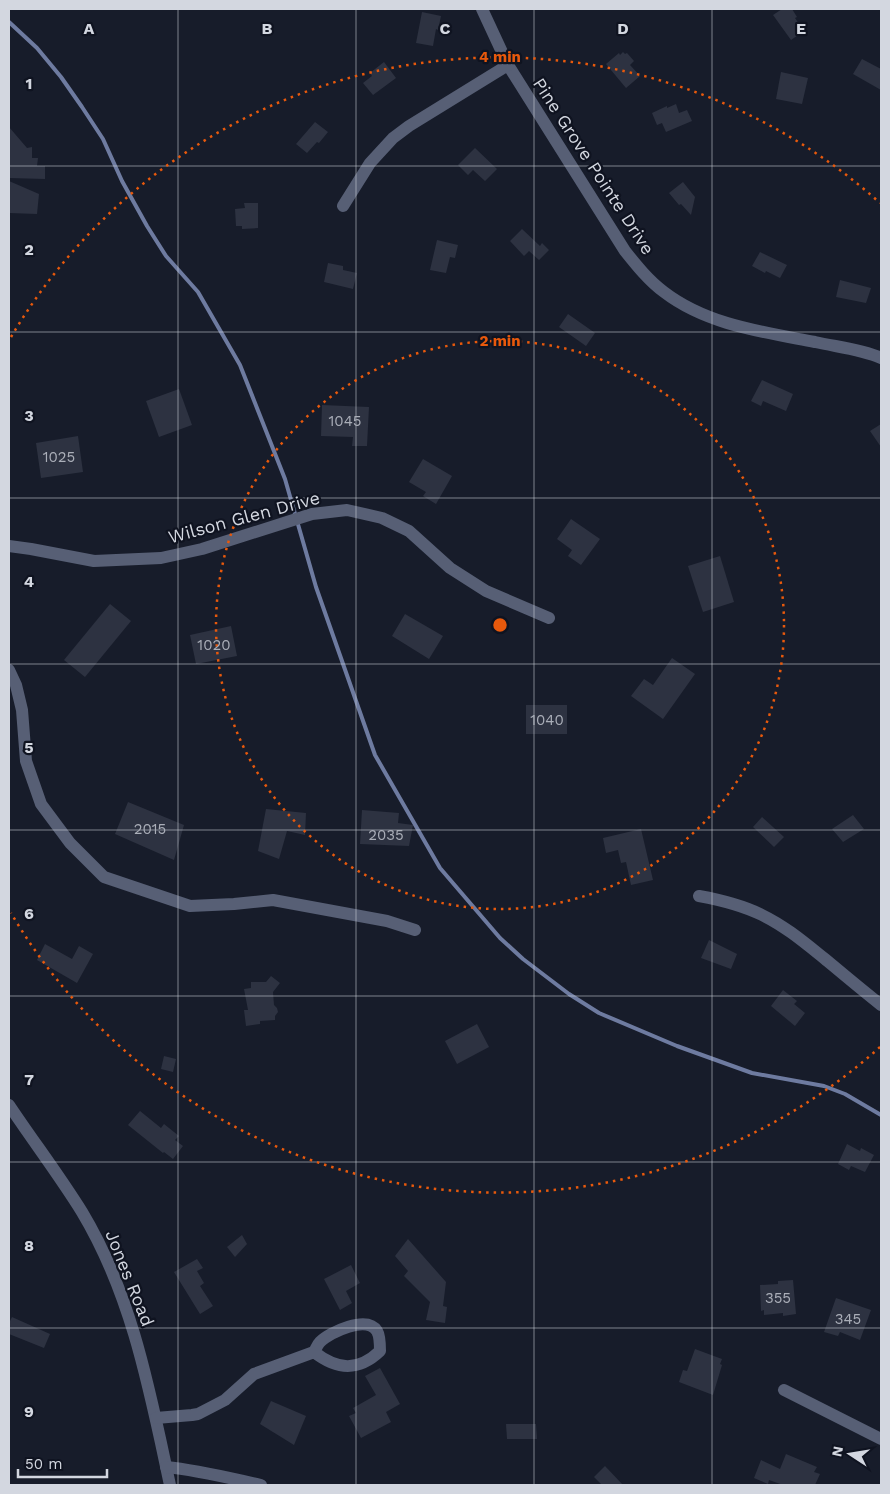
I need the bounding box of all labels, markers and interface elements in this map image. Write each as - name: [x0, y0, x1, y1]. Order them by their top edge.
- text: A: [84, 19, 95, 38]
- text: B: [262, 19, 273, 38]
- text: C: [440, 19, 451, 38]
- text: D: [617, 19, 629, 38]
- text: E: [796, 19, 806, 38]
- text: 4 min: [479, 48, 521, 66]
- text: 1: [26, 74, 32, 93]
- street label: Pine Grove Pointe Drive: [529, 74, 659, 258]
- text: 2: [24, 240, 34, 259]
- text: 2 min: [479, 332, 521, 350]
- text: 3: [24, 406, 34, 425]
- house number: 1045: [328, 412, 362, 430]
- house number: 1025: [43, 448, 75, 466]
- street label: Wilson Glen Drive: [166, 487, 322, 547]
- text: 4: [24, 572, 34, 591]
- centre of rings: [491, 616, 509, 634]
- house number: 1020: [197, 636, 231, 654]
- house number: 1040: [530, 711, 564, 729]
- text: 5: [24, 738, 34, 757]
- house number: 2015: [134, 820, 166, 838]
- house number: 2035: [368, 826, 404, 844]
- text: 6: [24, 904, 34, 923]
- text: 7: [24, 1070, 34, 1089]
- street label: Jones Road: [101, 1227, 159, 1329]
- text: 8: [24, 1236, 34, 1255]
- house number: 355: [765, 1289, 791, 1307]
- house number: 345: [835, 1310, 861, 1328]
- text: 9: [24, 1402, 34, 1421]
- north arrow: [825, 1429, 875, 1479]
- text: N: [828, 1445, 846, 1458]
- scale bar: [18, 1446, 106, 1478]
- text: 50 m: [25, 1455, 62, 1473]

